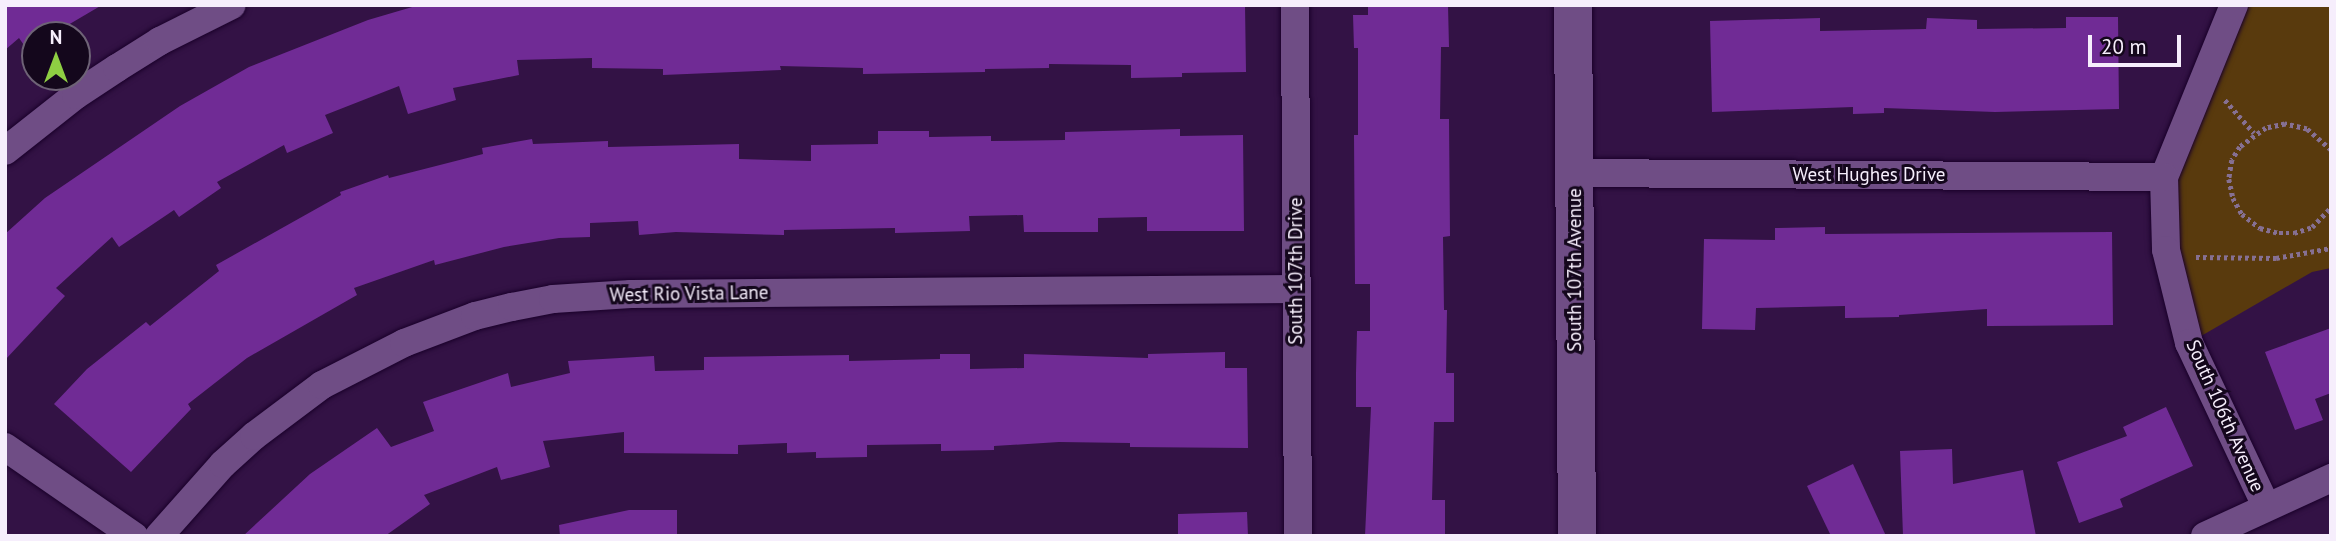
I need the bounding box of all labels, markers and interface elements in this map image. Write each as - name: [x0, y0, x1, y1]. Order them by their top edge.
- north arrow: [21, 21, 91, 91]
- scale bar: [2091, 21, 2184, 65]
- text: N: [50, 25, 62, 49]
- text: 20 m: [2101, 33, 2147, 60]
- street label: West Hughes Drive: [1792, 164, 1946, 186]
- street label: South 107th Avenue: [1564, 188, 1586, 352]
- street label: South 107th Drive: [1285, 197, 1307, 345]
- street label: West Rio Vista Lane: [609, 281, 769, 307]
- street label: South 106th Avenue: [2181, 336, 2269, 496]

